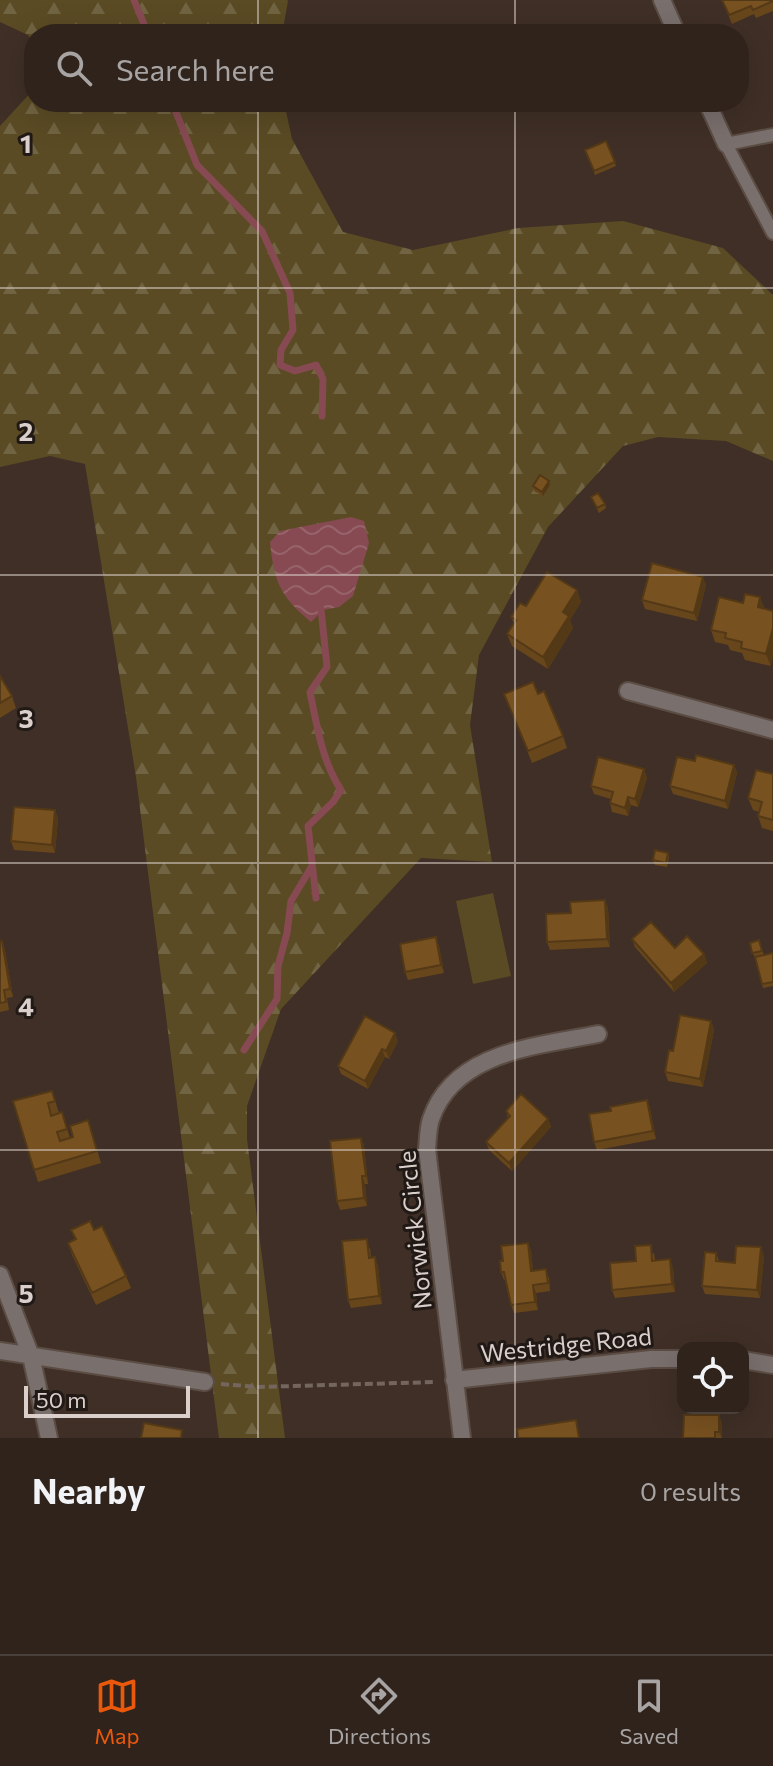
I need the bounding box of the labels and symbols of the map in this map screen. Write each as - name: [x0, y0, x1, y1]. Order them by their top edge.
- text: 1: [20, 127, 32, 158]
- text: 2: [19, 415, 33, 446]
- text: 3: [18, 702, 34, 733]
- text: 4: [18, 990, 34, 1021]
- street label: Norwick Circle: [391, 1149, 437, 1311]
- text: 5: [18, 1277, 34, 1308]
- street label: Westridge Road: [479, 1321, 653, 1367]
- scale bar: [24, 1382, 190, 1418]

